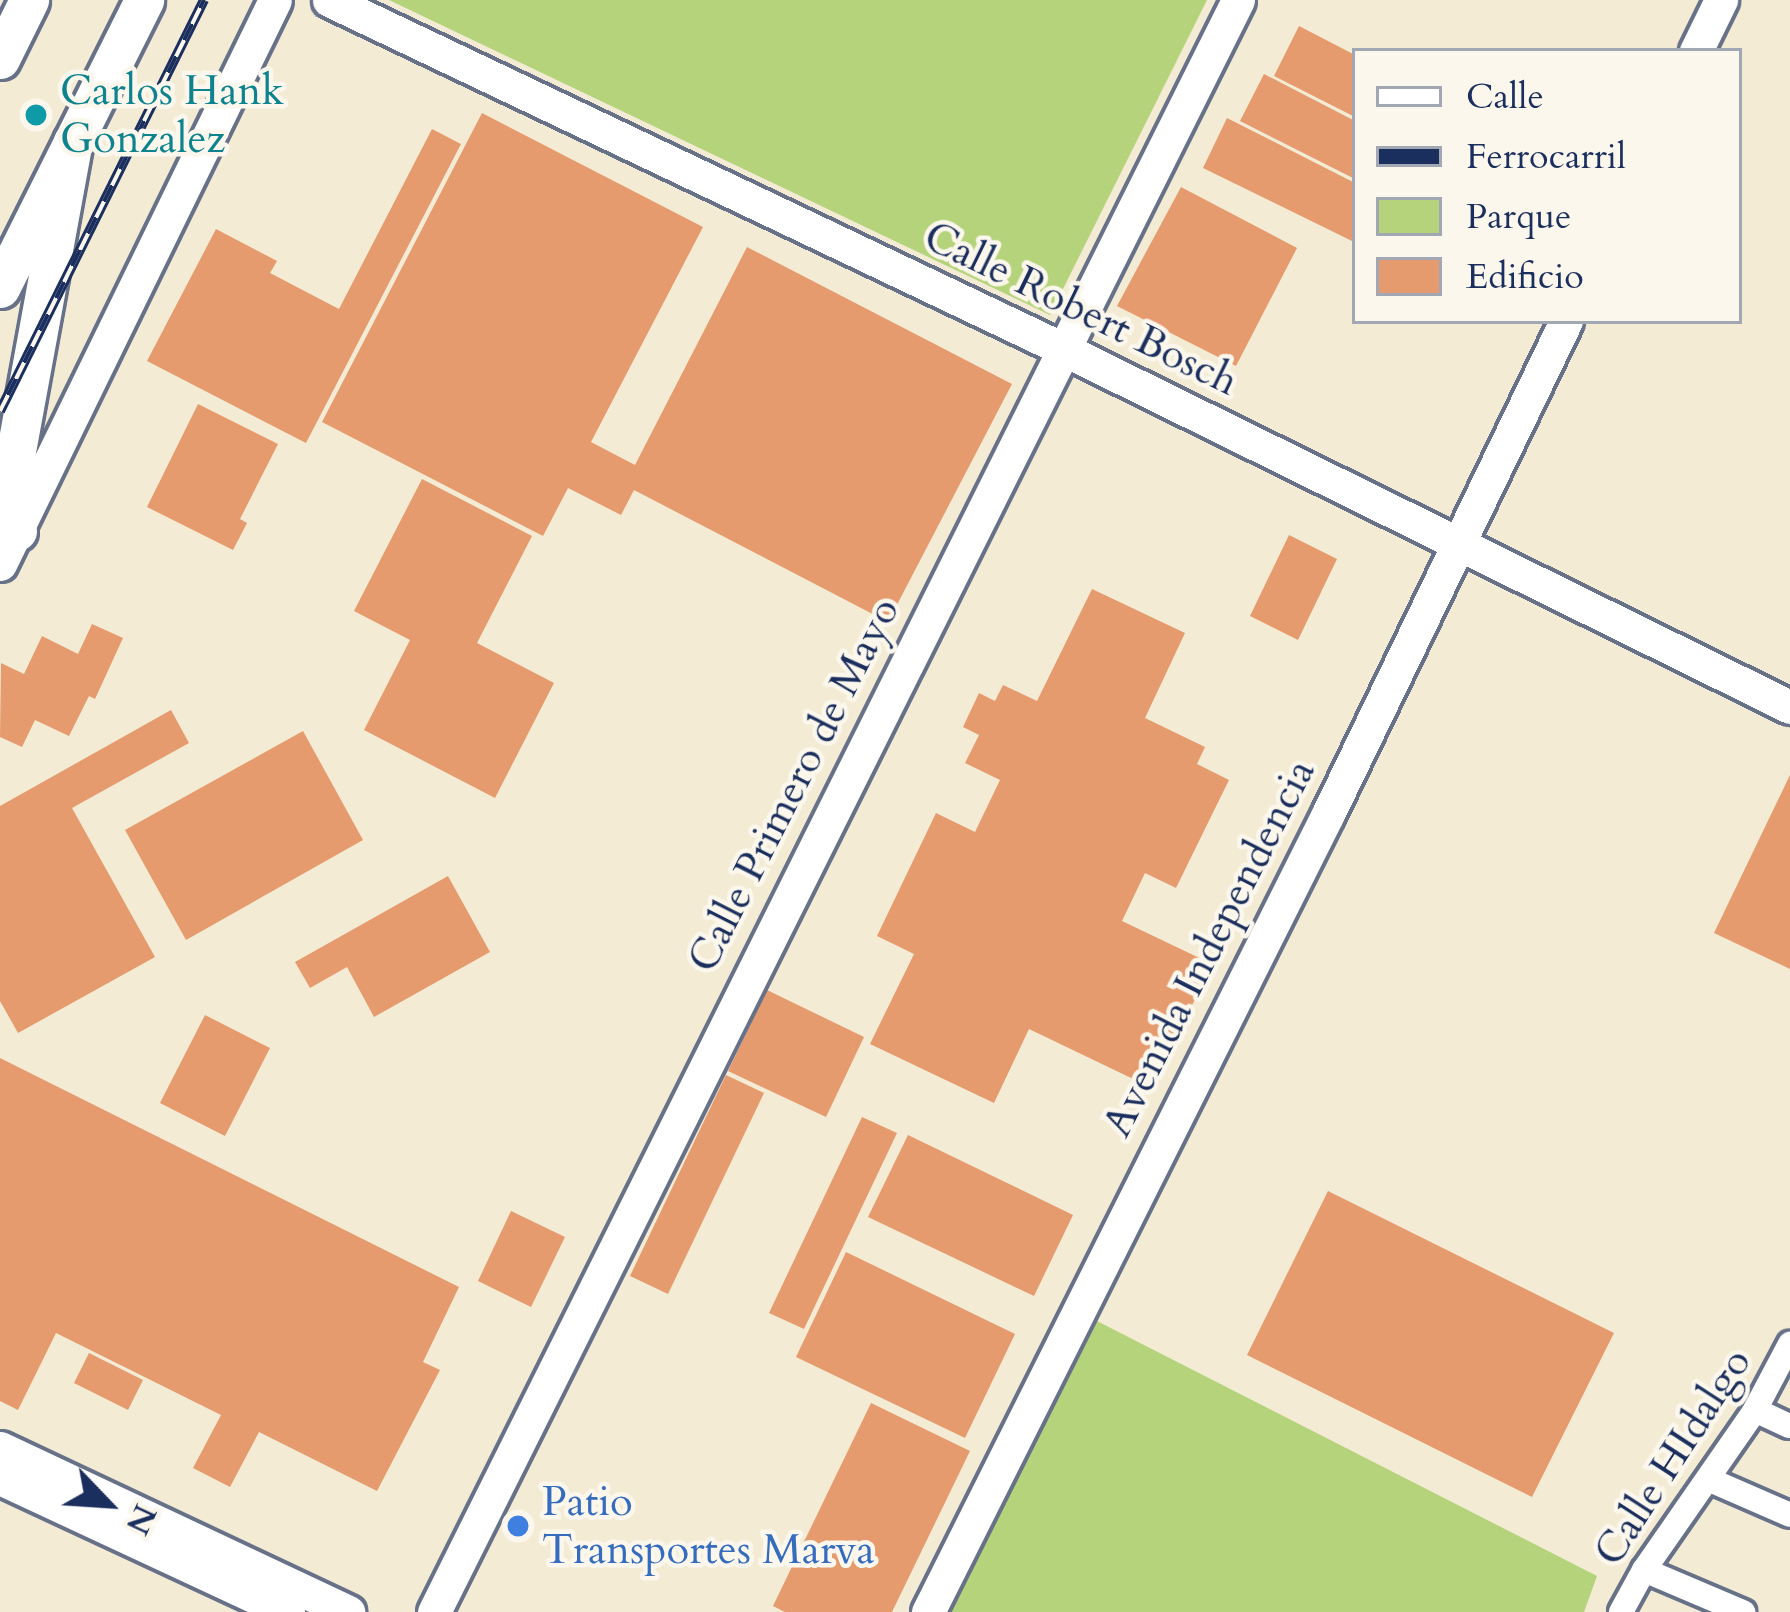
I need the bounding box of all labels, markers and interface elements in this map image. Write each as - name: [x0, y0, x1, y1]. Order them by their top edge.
- legend: [1352, 48, 1742, 324]
- place label: Carlos Hank Gonzalez: [60, 66, 284, 164]
- text: Calle: [1466, 72, 1544, 121]
- marker: Carlos Hank Gonzalez: [23, 102, 49, 128]
- text: Ferrocarril: [1466, 132, 1626, 181]
- text: Parque: [1466, 192, 1571, 241]
- street label: Calle Robert Bosch: [916, 211, 1246, 407]
- text: Edificio: [1466, 252, 1584, 301]
- street label: Calle Primero de Mayo: [678, 589, 910, 981]
- street label: Avenida Independencia: [1092, 751, 1326, 1145]
- street label: Calle HIdalgo: [1584, 1339, 1762, 1575]
- north arrow: [48, 1444, 168, 1564]
- place label: Patio Transportes Marva: [542, 1477, 875, 1576]
- text: N: [115, 1497, 168, 1542]
- marker: Patio Transportes Marva: [505, 1513, 531, 1539]

